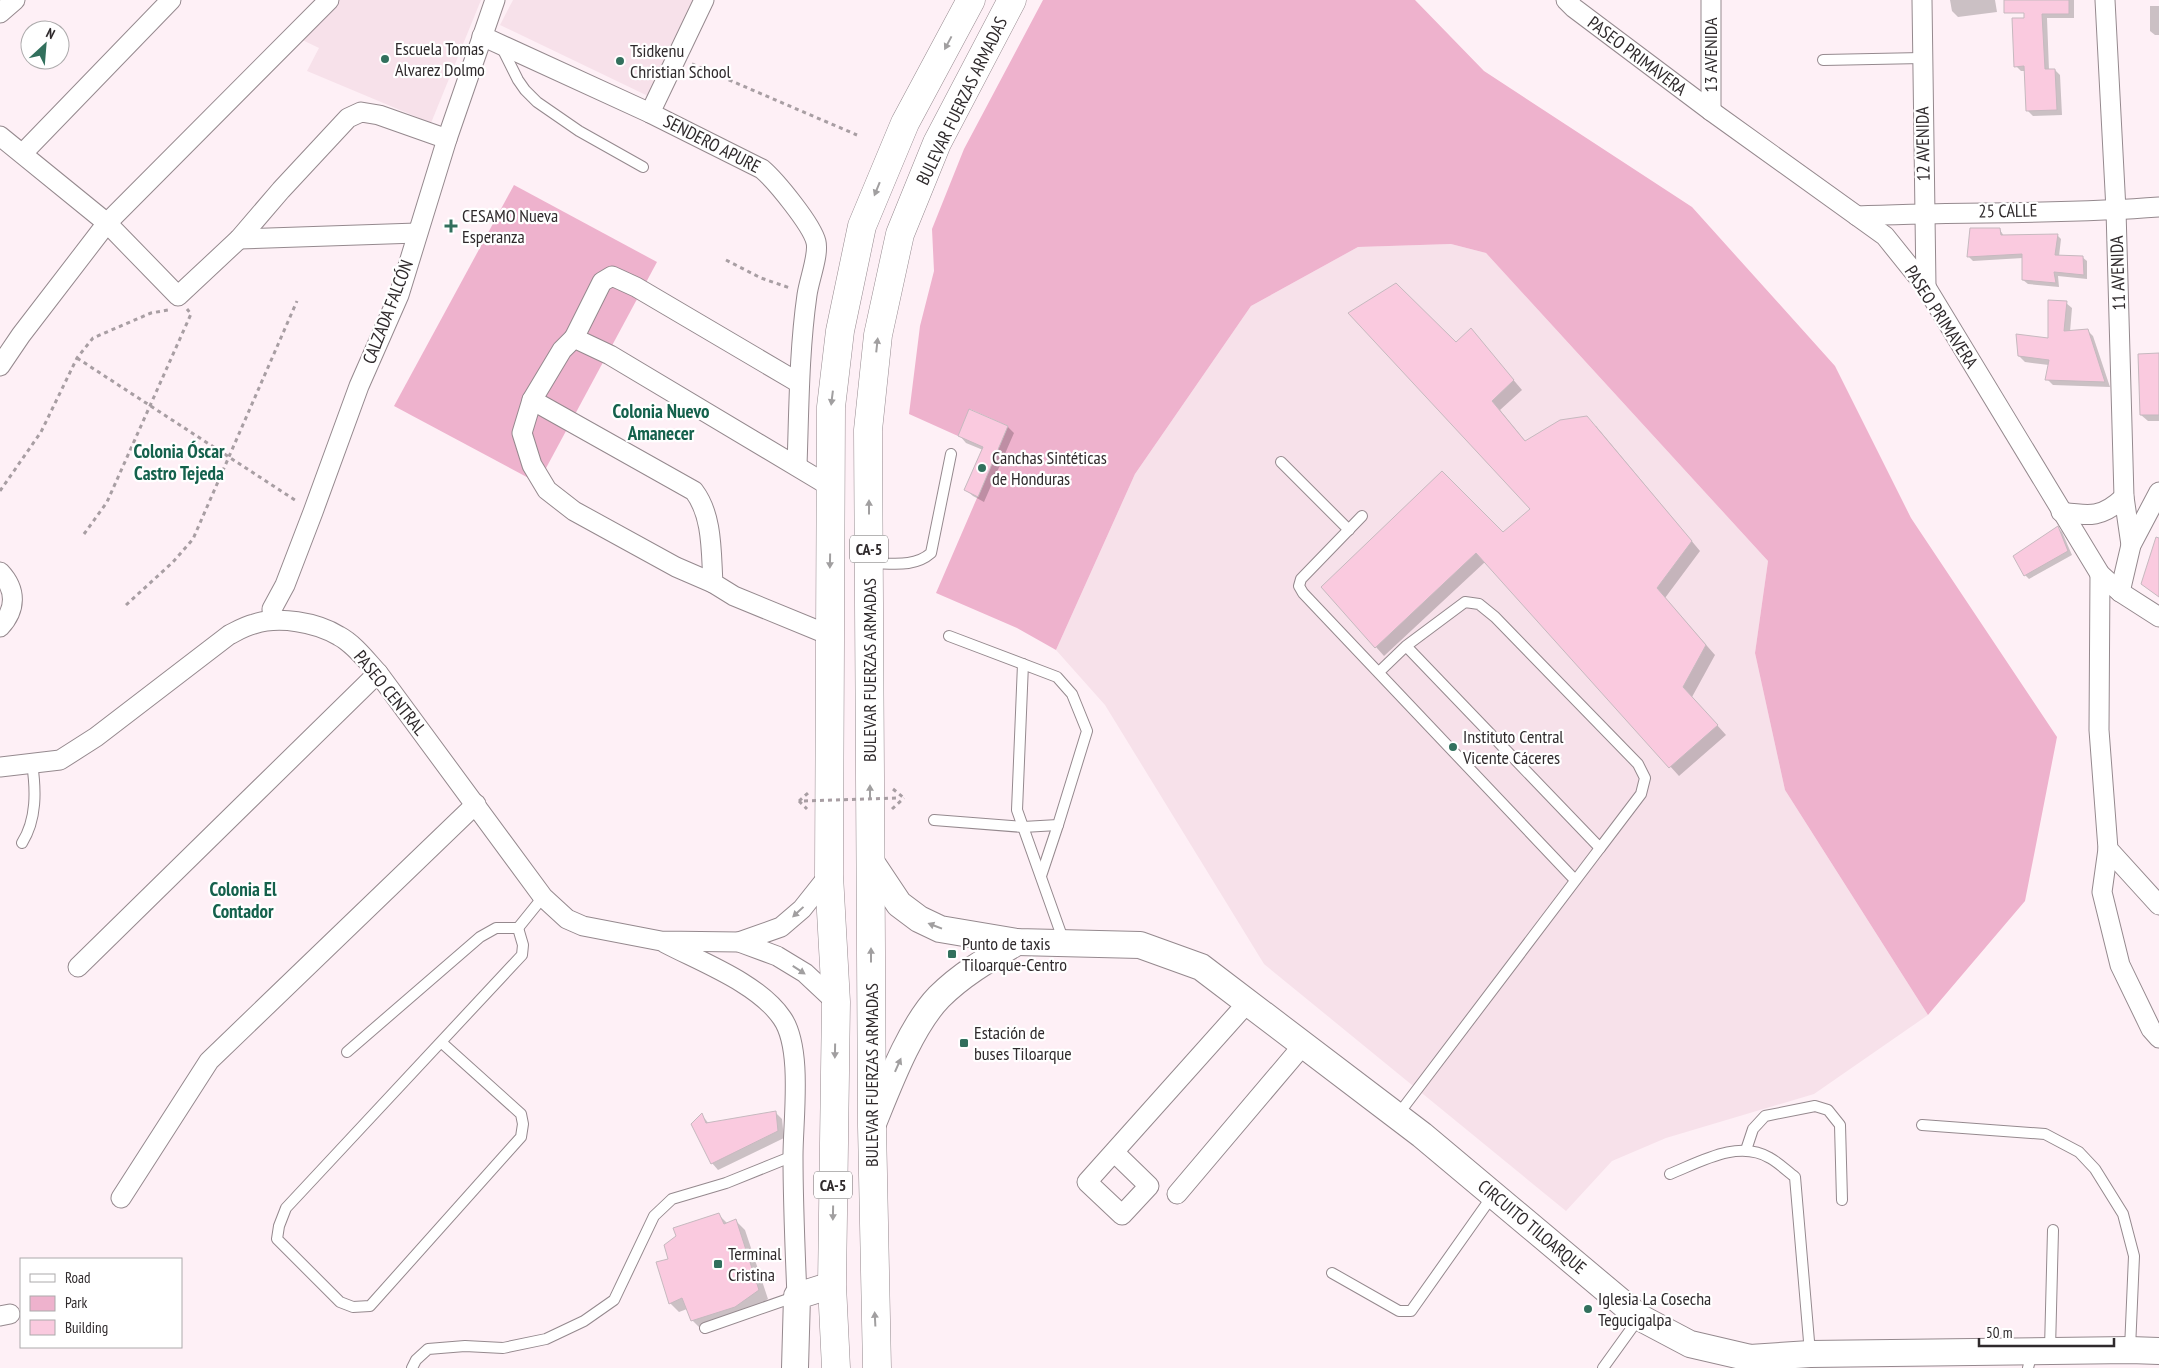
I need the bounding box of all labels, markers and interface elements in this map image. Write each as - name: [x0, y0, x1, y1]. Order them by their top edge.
- street label: PASEO PRIMAVERA: [1583, 11, 1692, 101]
- street label: BULEVAR FUERZAS ARMADAS: [911, 13, 1012, 189]
- street label: 13 AVENIDA: [1699, 17, 1722, 92]
- north arrow: [20, 20, 70, 70]
- text: N: [43, 24, 58, 43]
- one-way arrow: [944, 36, 952, 50]
- place label: Escuela Tomas Alvarez Dolmo: [395, 37, 485, 81]
- place label: Tsidkenu Christian School: [630, 39, 731, 83]
- marker: Escuela Tomas Alvarez Dolmo: [379, 53, 391, 65]
- marker: Tsidkenu Christian School: [614, 55, 626, 67]
- street label: 12 AVENIDA: [1910, 106, 1935, 182]
- street label: SENDERO APURE: [660, 109, 765, 178]
- one-way arrow: [872, 182, 880, 196]
- street label: 25 CALLE: [1978, 198, 2038, 223]
- place label: CESAMO Nueva Esperanza: [462, 204, 558, 248]
- marker: CESAMO Nueva Esperanza: [444, 219, 458, 233]
- street label: 11 AVENIDA: [2105, 235, 2130, 311]
- street label: CALZADA FALCÓN: [357, 256, 418, 367]
- street label: PASEO PRIMAVERA: [1900, 261, 1983, 373]
- one-way arrow: [873, 337, 881, 353]
- one-way arrow: [828, 391, 836, 407]
- district label: Colonia Nuevo Amanecer: [613, 399, 709, 445]
- district label: Colonia Óscar Castro Tejeda: [133, 439, 225, 485]
- place label: Canchas Sintéticas de Honduras: [992, 446, 1107, 490]
- marker: Canchas Sintéticas de Honduras: [976, 462, 988, 474]
- one-way arrow: [865, 499, 873, 515]
- road number: CA-5: [850, 536, 888, 562]
- one-way arrow: [826, 553, 834, 569]
- street label: BULEVAR FUERZAS ARMADAS: [858, 578, 881, 762]
- street label: PASEO CENTRAL: [349, 646, 432, 740]
- place label: Instituto Central Vicente Cáceres: [1462, 725, 1564, 769]
- marker: Instituto Central Vicente Cáceres: [1447, 741, 1459, 753]
- one-way arrow: [866, 784, 874, 800]
- district label: Colonia El Contador: [210, 877, 277, 923]
- one-way arrow: [792, 906, 804, 918]
- one-way arrow: [928, 922, 943, 929]
- place label: Punto de taxis Tiloarque-Centro: [962, 932, 1067, 976]
- one-way arrow: [867, 946, 875, 962]
- marker: Punto de taxis Tiloarque-Centro: [946, 948, 958, 960]
- one-way arrow: [792, 965, 806, 974]
- street label: BULEVAR FUERZAS ARMADAS: [860, 983, 883, 1167]
- place label: Estación de buses Tiloarque: [974, 1021, 1072, 1065]
- marker: Estación de buses Tiloarque: [958, 1037, 970, 1049]
- one-way arrow: [831, 1043, 839, 1059]
- one-way arrow: [894, 1058, 902, 1072]
- road number: CA-5: [814, 1172, 852, 1198]
- street label: CIRCUITO TILOARQUE: [1473, 1174, 1591, 1279]
- one-way arrow: [829, 1205, 837, 1221]
- place label: Terminal Cristina: [728, 1242, 782, 1286]
- legend: [20, 1258, 182, 1348]
- marker: Terminal Cristina: [712, 1258, 724, 1270]
- text: Road: [65, 1268, 91, 1287]
- place label: Iglesia La Cosecha Tegucigalpa: [1598, 1287, 1711, 1331]
- text: Park: [65, 1293, 87, 1312]
- marker: Iglesia La Cosecha Tegucigalpa: [1582, 1303, 1594, 1315]
- one-way arrow: [871, 1311, 879, 1327]
- scale bar: [1979, 1316, 2114, 1348]
- text: Building: [65, 1318, 108, 1337]
- text: 50 m: [1986, 1323, 2012, 1342]

